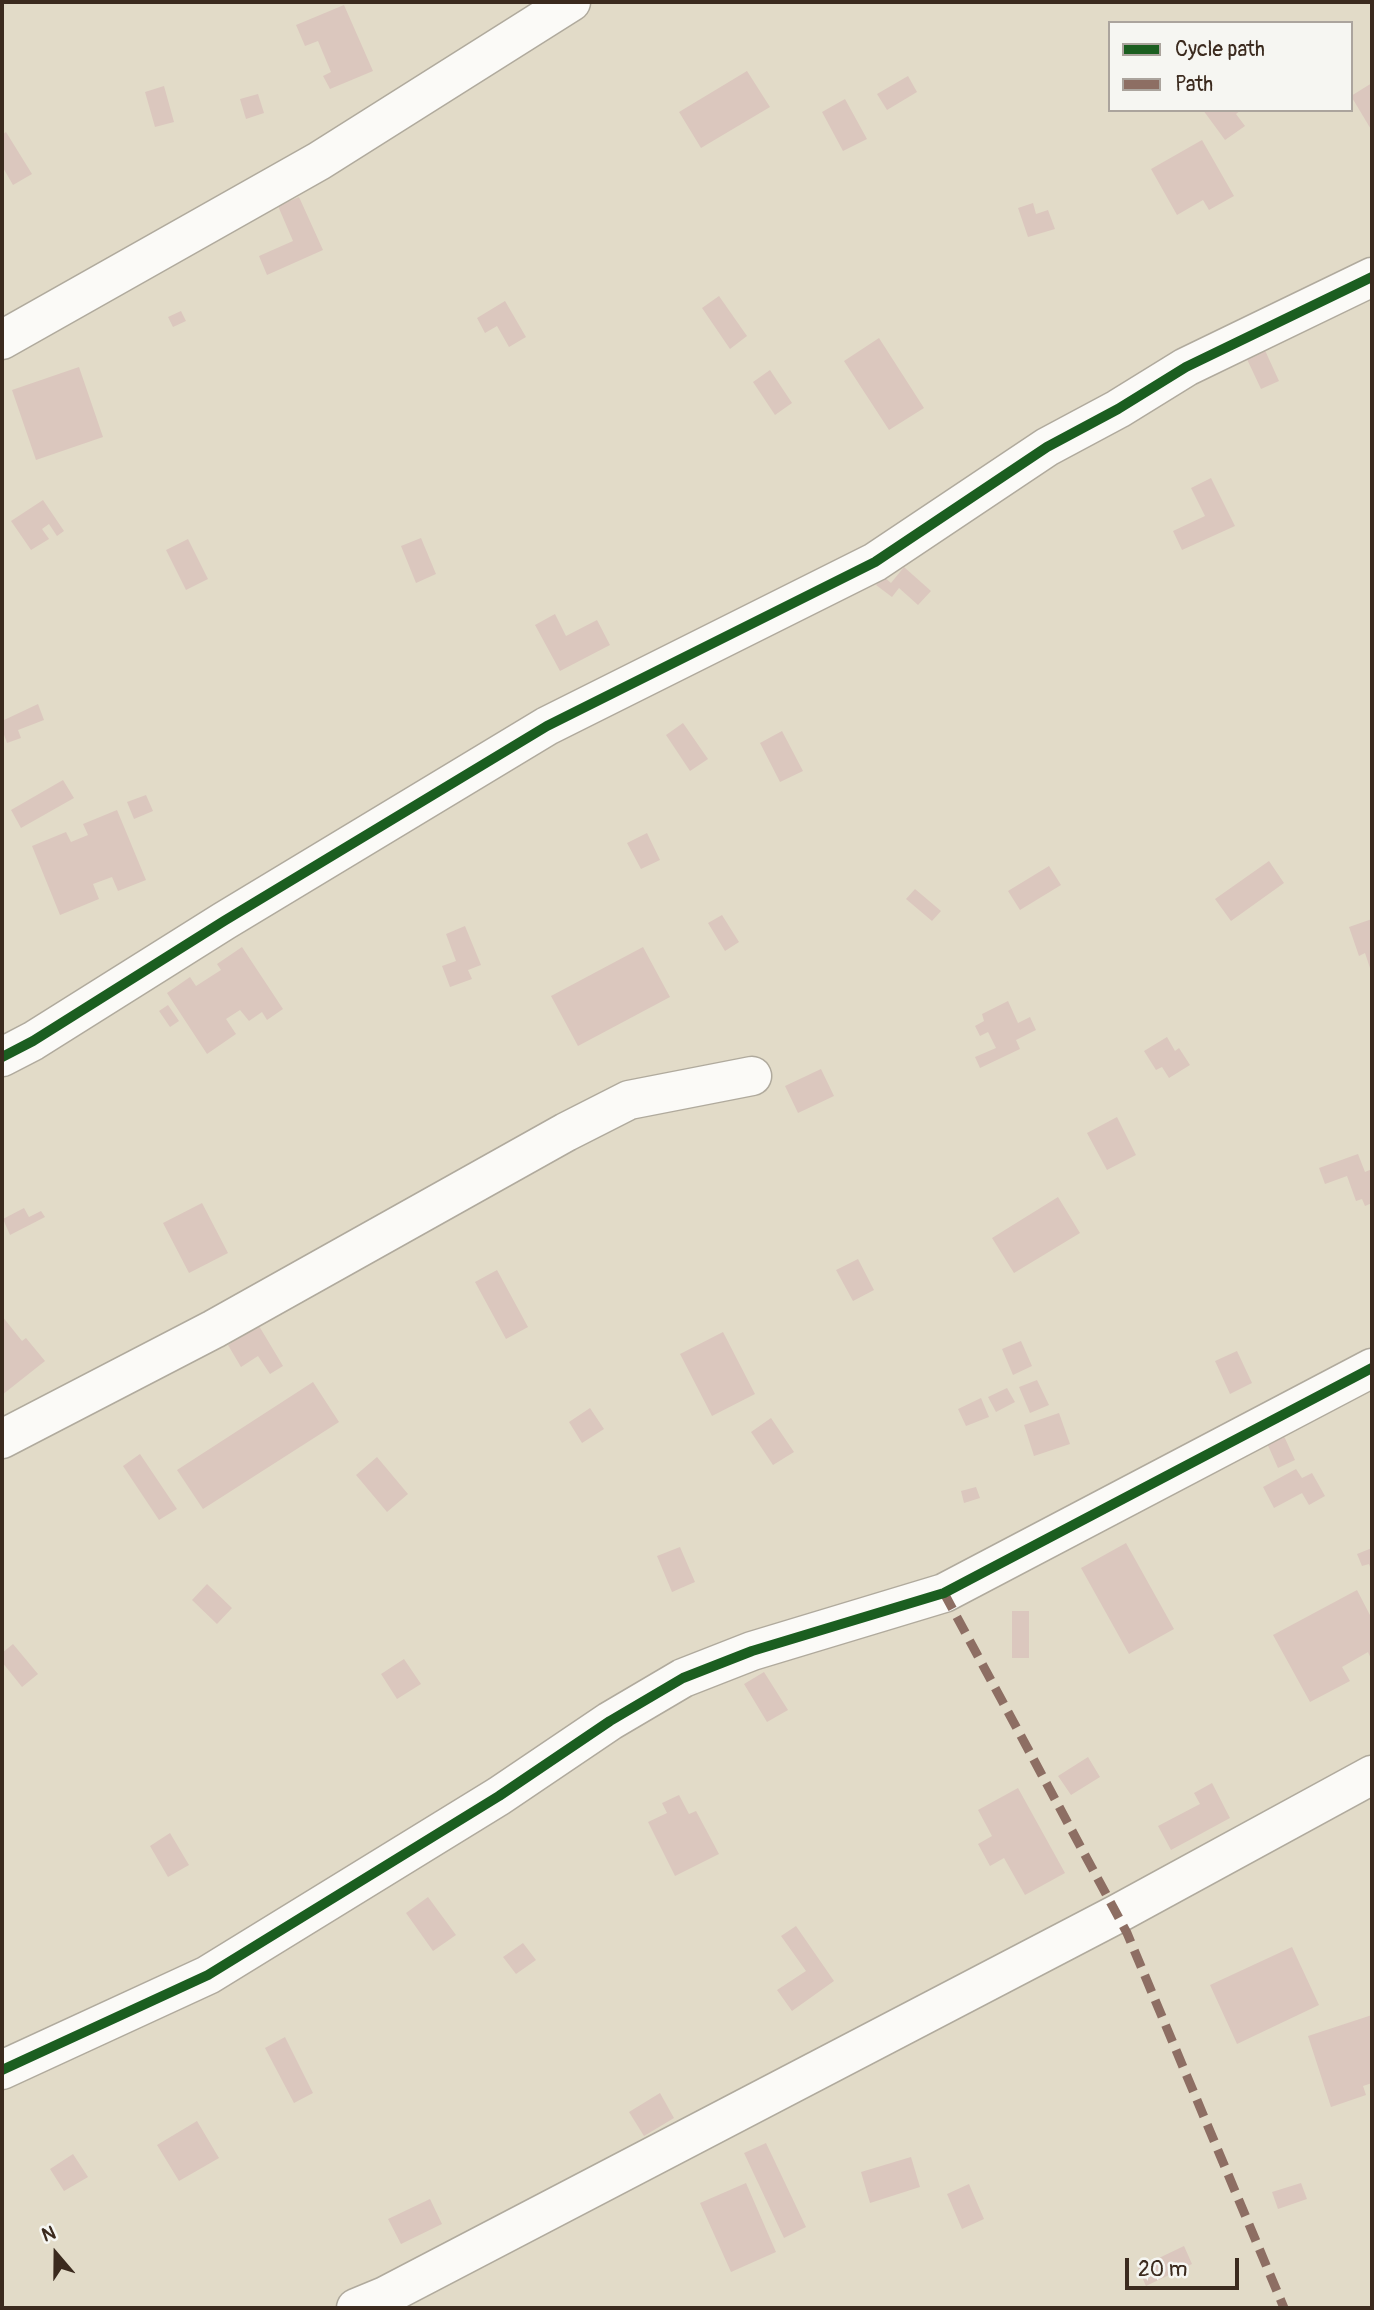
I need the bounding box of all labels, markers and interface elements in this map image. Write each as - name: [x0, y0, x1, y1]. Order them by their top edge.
- legend: [1108, 21, 1353, 112]
- text: Cycle path: [1175, 36, 1265, 63]
- text: Path: [1175, 71, 1213, 98]
- north arrow: [21, 2219, 91, 2289]
- text: N: [39, 2221, 59, 2248]
- scale bar: [1129, 2244, 1243, 2288]
- text: 20 m: [1138, 2256, 1187, 2283]

